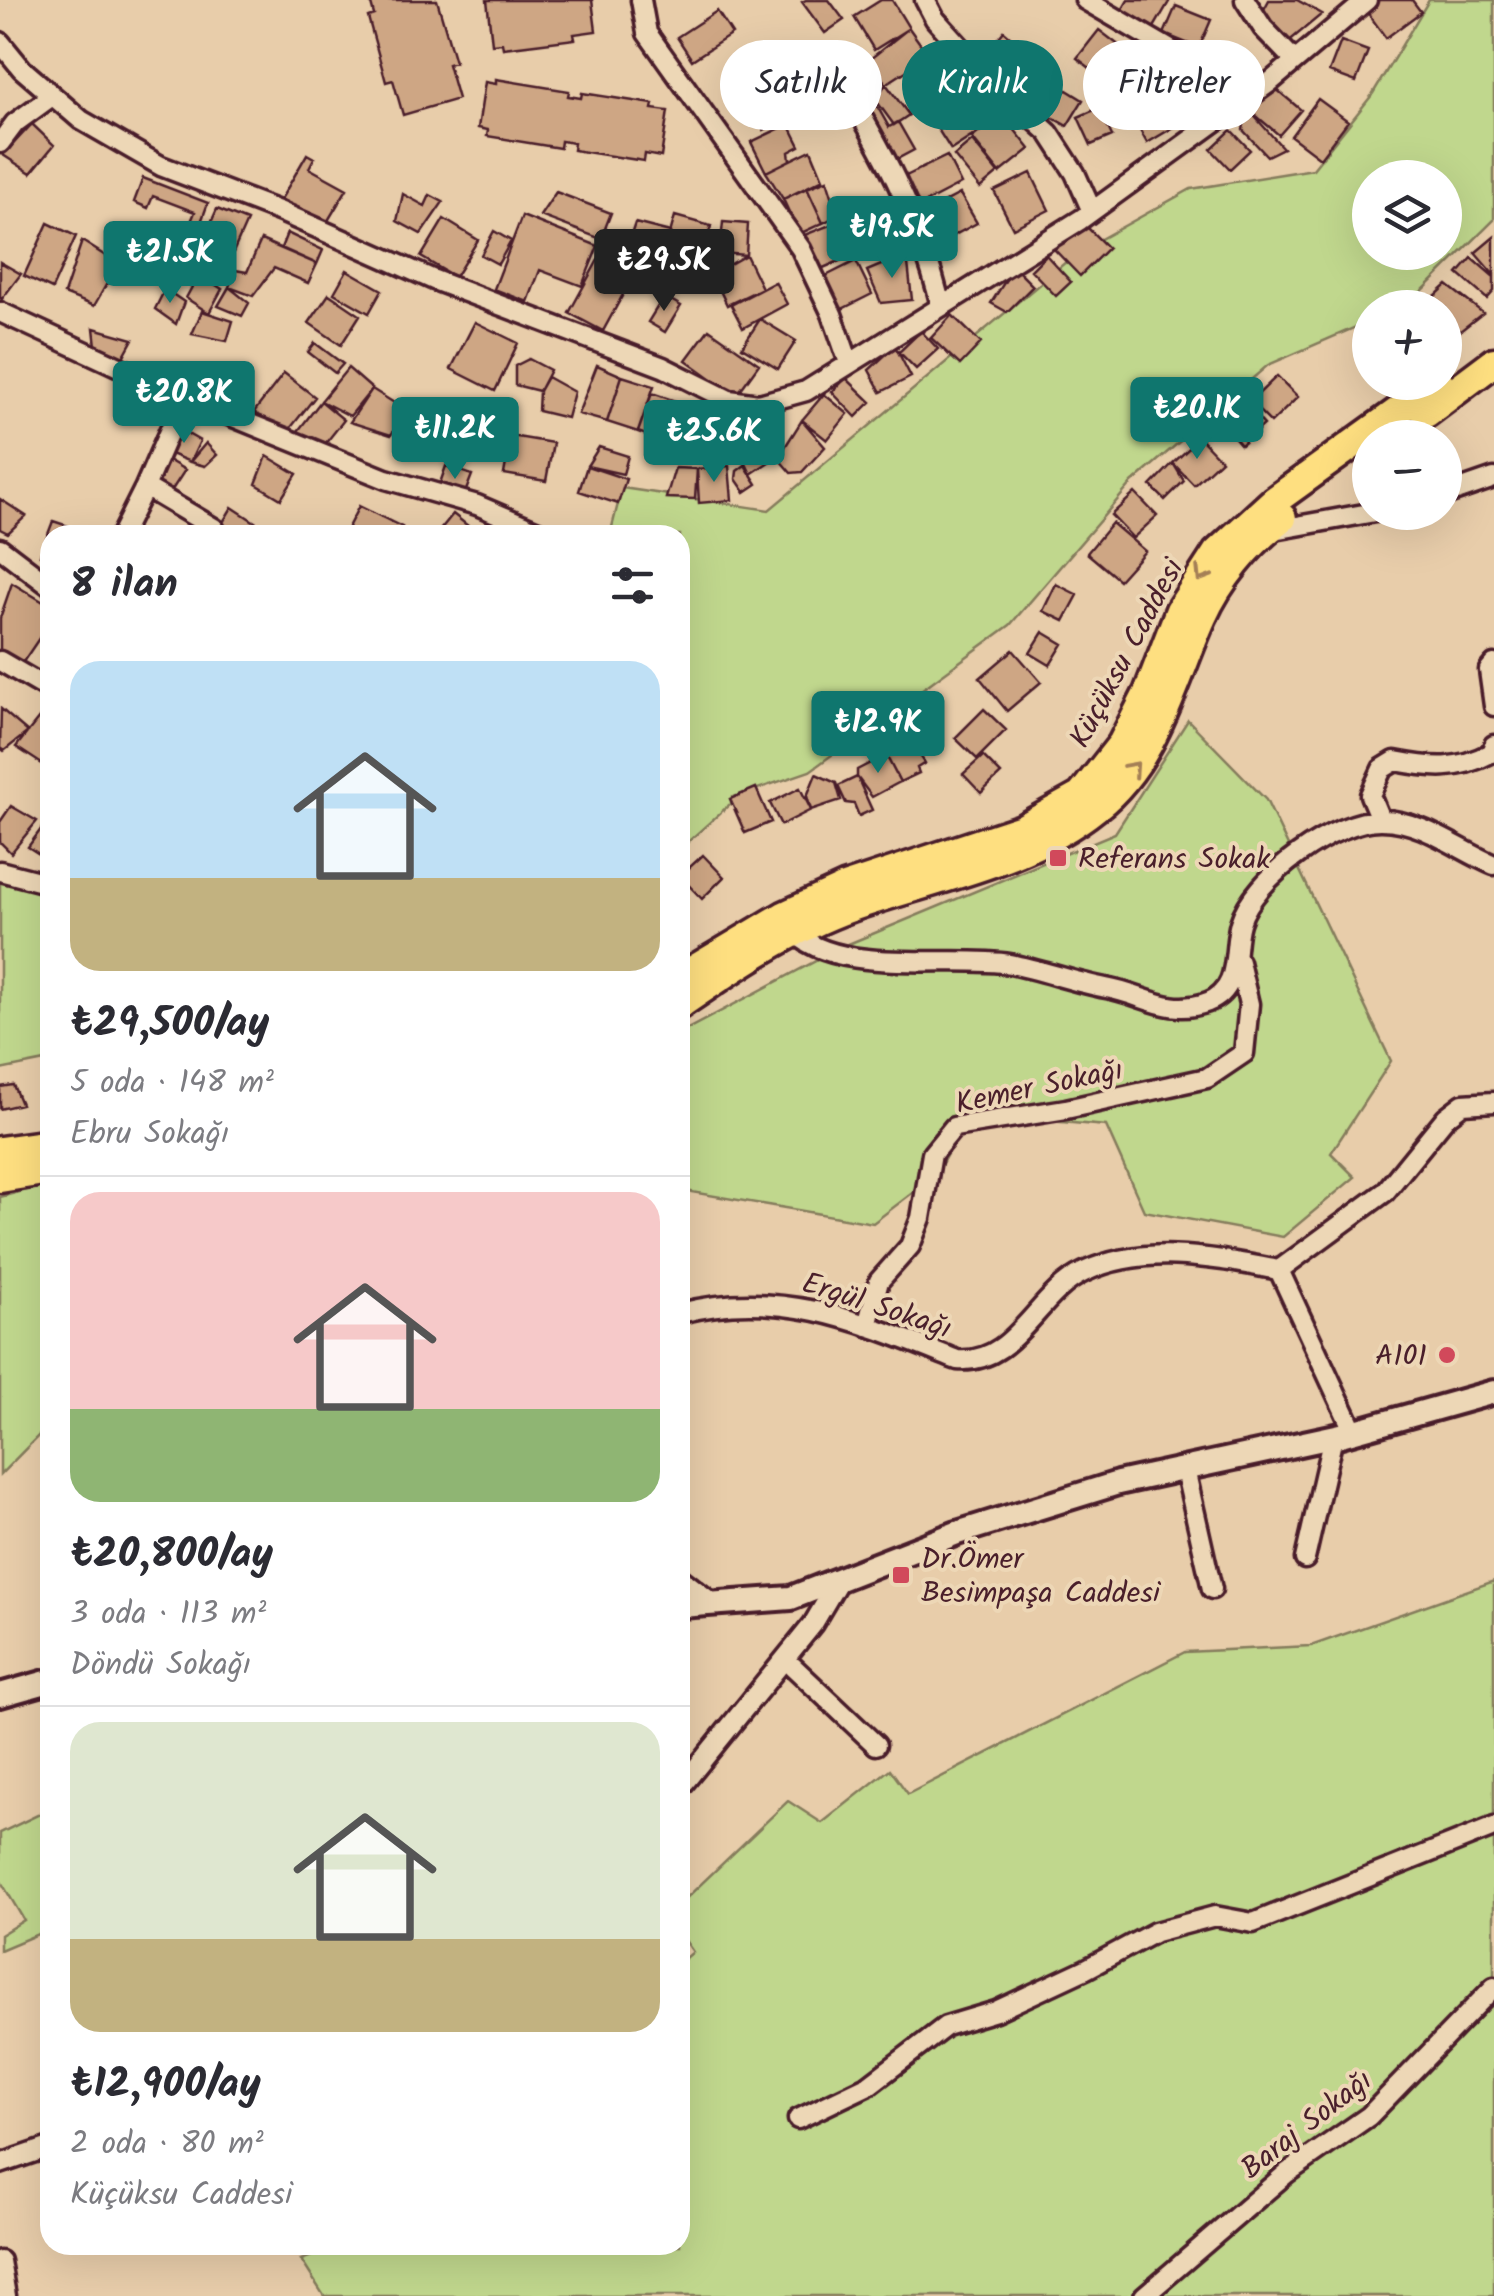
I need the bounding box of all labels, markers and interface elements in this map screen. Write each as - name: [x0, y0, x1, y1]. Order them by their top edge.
- chip: Satılık: [720, 40, 882, 130]
- chip: Kiralık: [902, 40, 1063, 130]
- chip: Filtreler: [1083, 40, 1265, 130]
- map controls: [1352, 160, 1462, 530]
- button: layers: [1352, 160, 1462, 270]
- pin: ₺19.5K: [811, 196, 973, 281]
- text: ₺19.5K: [849, 203, 935, 254]
- pin: ₺21.5K: [89, 221, 251, 306]
- text: ₺21.5K: [125, 228, 215, 279]
- pin: ₺29.5K: [583, 229, 745, 314]
- text: ₺29.5K: [616, 236, 712, 287]
- button: +: [1352, 290, 1462, 400]
- pin: ₺20.8K: [103, 361, 265, 446]
- text: ₺20.8K: [135, 368, 233, 419]
- pin: ₺20.1K: [1116, 377, 1278, 462]
- text: ₺20.1K: [1152, 384, 1242, 435]
- pin: ₺11.2K: [374, 397, 536, 482]
- pin: ₺25.6K: [633, 400, 795, 485]
- text: ₺11.2K: [414, 404, 496, 455]
- text: ₺25.6K: [666, 407, 762, 458]
- button: −: [1352, 420, 1462, 530]
- street label: Küçüksu Caddesi: [1058, 549, 1199, 757]
- text: 8 ilan: [70, 552, 178, 619]
- icon: filters: [605, 558, 660, 613]
- one-way arrow: [1196, 564, 1215, 582]
- pin: ₺12.9K: [797, 691, 959, 776]
- text: ₺12.9K: [833, 698, 923, 749]
- icon: home: [275, 726, 455, 906]
- one-way arrow: [1121, 761, 1139, 780]
- place label: Referans Sokak: [1078, 836, 1271, 884]
- marker: Referans Sokak: [1047, 847, 1069, 869]
- text: ₺29,500/ay: [70, 991, 269, 1058]
- street label: Kemer Sokağı: [951, 1047, 1128, 1129]
- text: 5 oda · 148 m²: [70, 1058, 274, 1109]
- text: Ebru Sokağı: [70, 1109, 229, 1160]
- icon: home: [275, 1257, 455, 1437]
- street label: Ergül Sokağı: [795, 1260, 958, 1354]
- place label: A101: [1375, 1333, 1427, 1381]
- marker: A101: [1436, 1344, 1458, 1366]
- text: ₺20,800/ay: [70, 1522, 273, 1589]
- place label: Dr.Ömer Besimpaşa Caddesi: [921, 1536, 1162, 1618]
- marker: Dr.Ömer Besimpaşa Caddesi: [890, 1564, 912, 1586]
- text: 3 oda · 113 m²: [70, 1589, 266, 1640]
- text: Döndü Sokağı: [70, 1640, 251, 1691]
- icon: home: [275, 1787, 455, 1967]
- text: ₺12,900/ay: [70, 2052, 261, 2119]
- street label: Baraj Sokağı: [1231, 2059, 1384, 2193]
- text: 2 oda · 80 m²: [70, 2119, 264, 2170]
- text: Küçüksu Caddesi: [70, 2170, 293, 2221]

